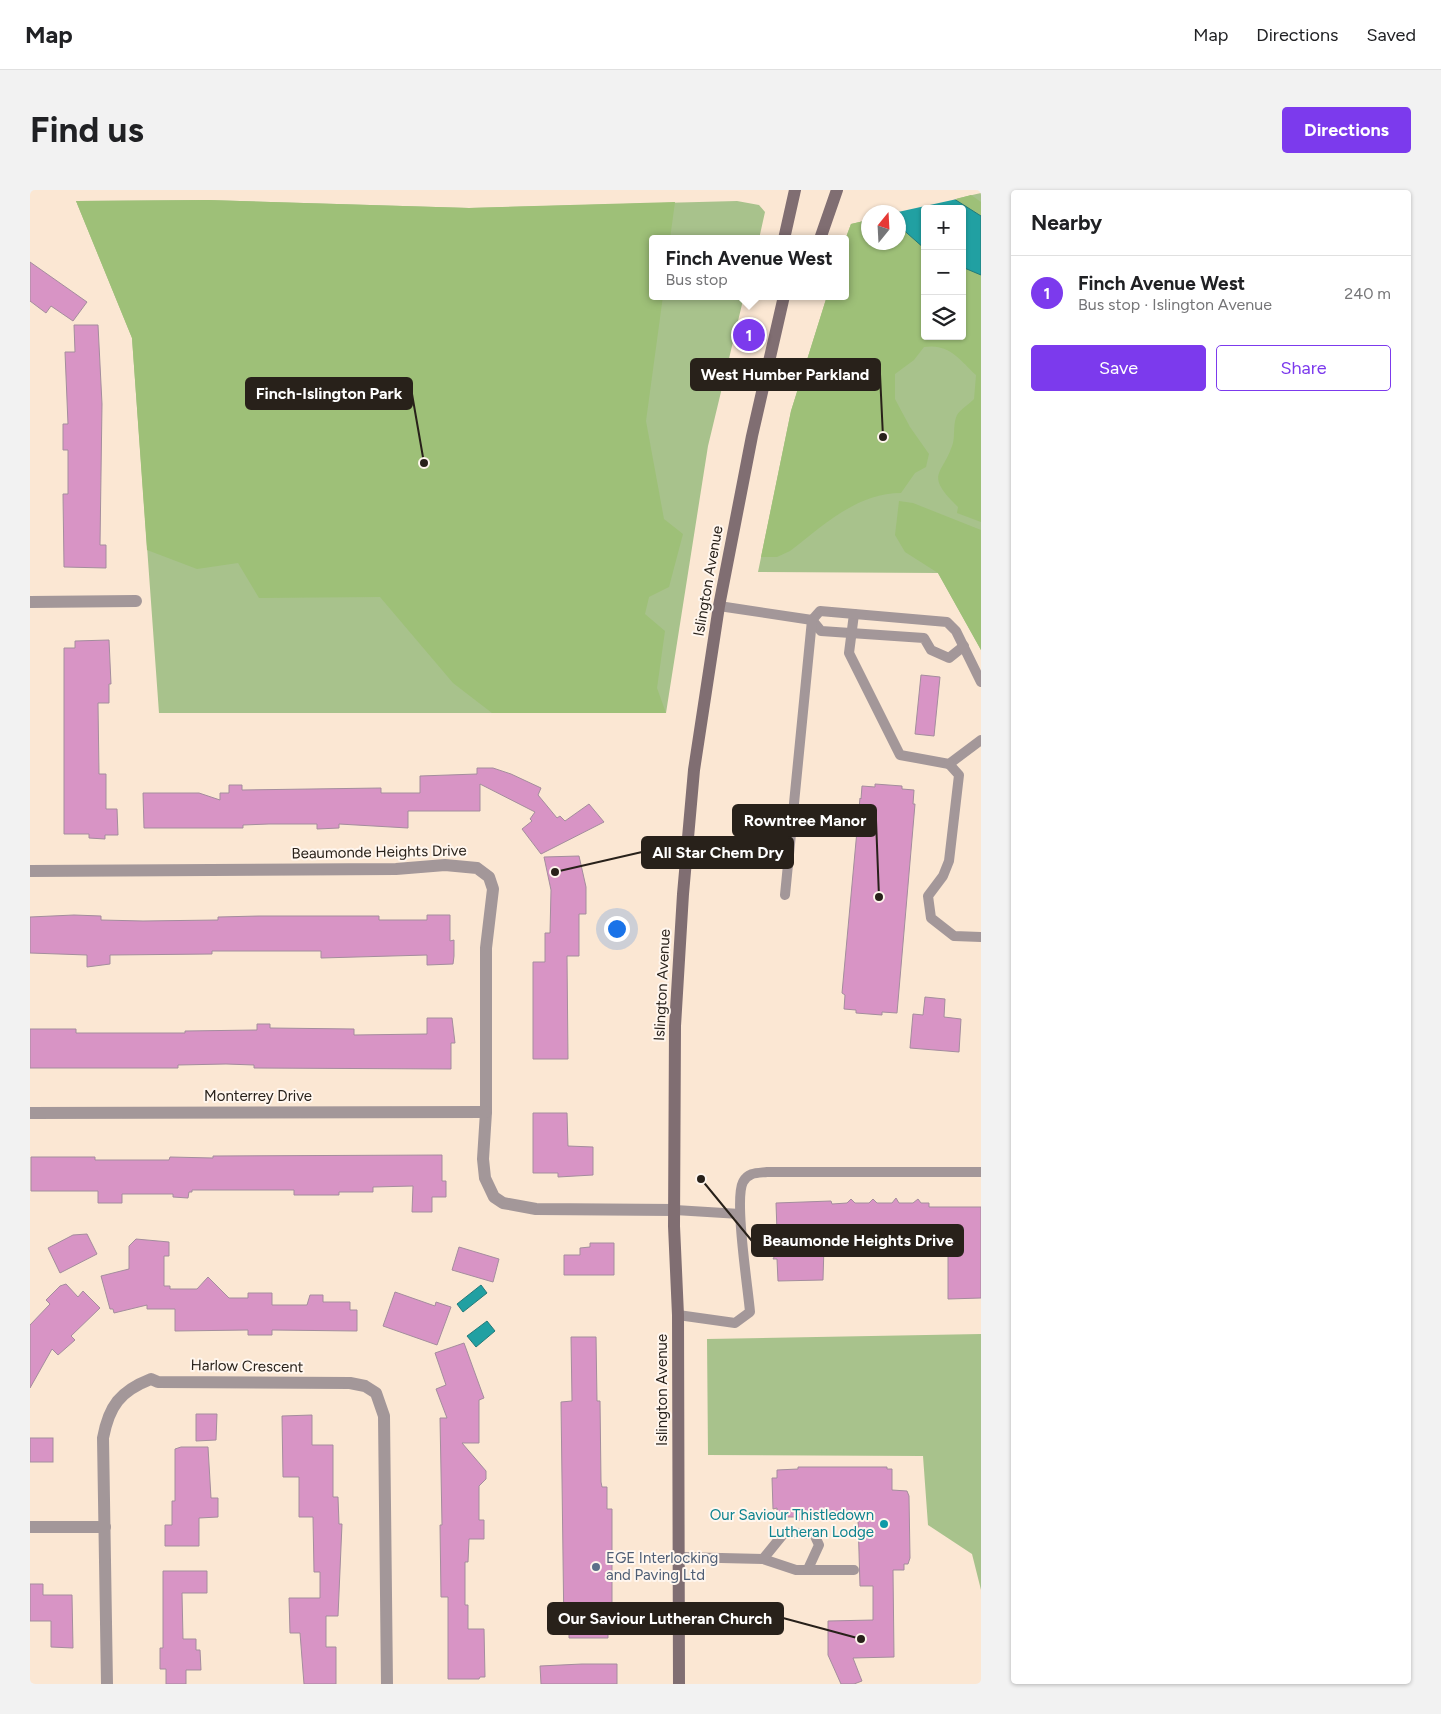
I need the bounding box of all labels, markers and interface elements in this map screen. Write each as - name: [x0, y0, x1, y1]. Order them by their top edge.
- text: Map: [25, 20, 73, 49]
- text: Map: [1193, 24, 1228, 46]
- text: Directions: [1256, 24, 1338, 46]
- text: Saved: [1366, 24, 1416, 46]
- button: Directions: [1282, 107, 1411, 153]
- text: Find us: [30, 109, 144, 151]
- north arrow: [861, 205, 906, 250]
- map controls: [921, 205, 966, 340]
- button: +: [921, 205, 966, 250]
- text: Nearby: [1031, 210, 1102, 235]
- popup: [649, 235, 849, 300]
- text: Finch Avenue West: [665, 247, 833, 270]
- button: −: [921, 250, 966, 295]
- text: Bus stop: [665, 270, 728, 289]
- text: Finch Avenue West: [1078, 272, 1245, 295]
- text: 1: [1044, 284, 1050, 303]
- text: 240 m: [1344, 284, 1391, 303]
- button: layers: [921, 295, 966, 340]
- text: Bus stop · Islington Avenue: [1078, 295, 1272, 314]
- pin: 1: [733, 316, 765, 354]
- button: Save: [1031, 345, 1206, 391]
- button: Share: [1216, 345, 1391, 391]
- callout: West Humber Parkland: [691, 359, 880, 390]
- text: West Humber Parkland: [701, 365, 869, 384]
- callout: Finch-Islington Park: [246, 378, 412, 409]
- text: Finch-Islington Park: [256, 384, 403, 403]
- street label: Islington Avenue: [689, 524, 727, 638]
- callout: Rowntree Manor: [733, 805, 876, 836]
- text: Rowntree Manor: [744, 811, 866, 830]
- callout: All Star Chem Dry: [642, 837, 793, 868]
- street label: Beaumonde Heights Drive: [291, 841, 467, 863]
- text: All Star Chem Dry: [652, 843, 784, 862]
- your location: [604, 916, 630, 942]
- street label: Islington Avenue: [650, 929, 674, 1041]
- street label: Monterrey Drive: [204, 1087, 312, 1105]
- callout: Beaumonde Heights Drive: [752, 1225, 963, 1256]
- text: Beaumonde Heights Drive: [762, 1231, 954, 1250]
- street label: Islington Avenue: [653, 1334, 671, 1446]
- street label: Harlow Crescent: [191, 1356, 304, 1376]
- place label: Our Saviour Thistledown Lutheran Lodge: [710, 1506, 874, 1541]
- marker: Our Saviour Thistledown Lutheran Lodge: [878, 1518, 890, 1530]
- place label: EGE Interlocking and Paving Ltd: [606, 1549, 718, 1584]
- marker: EGE Interlocking and Paving Ltd: [590, 1561, 602, 1573]
- callout: Our Saviour Lutheran Church: [548, 1603, 783, 1634]
- text: Our Saviour Lutheran Church: [558, 1609, 772, 1628]

